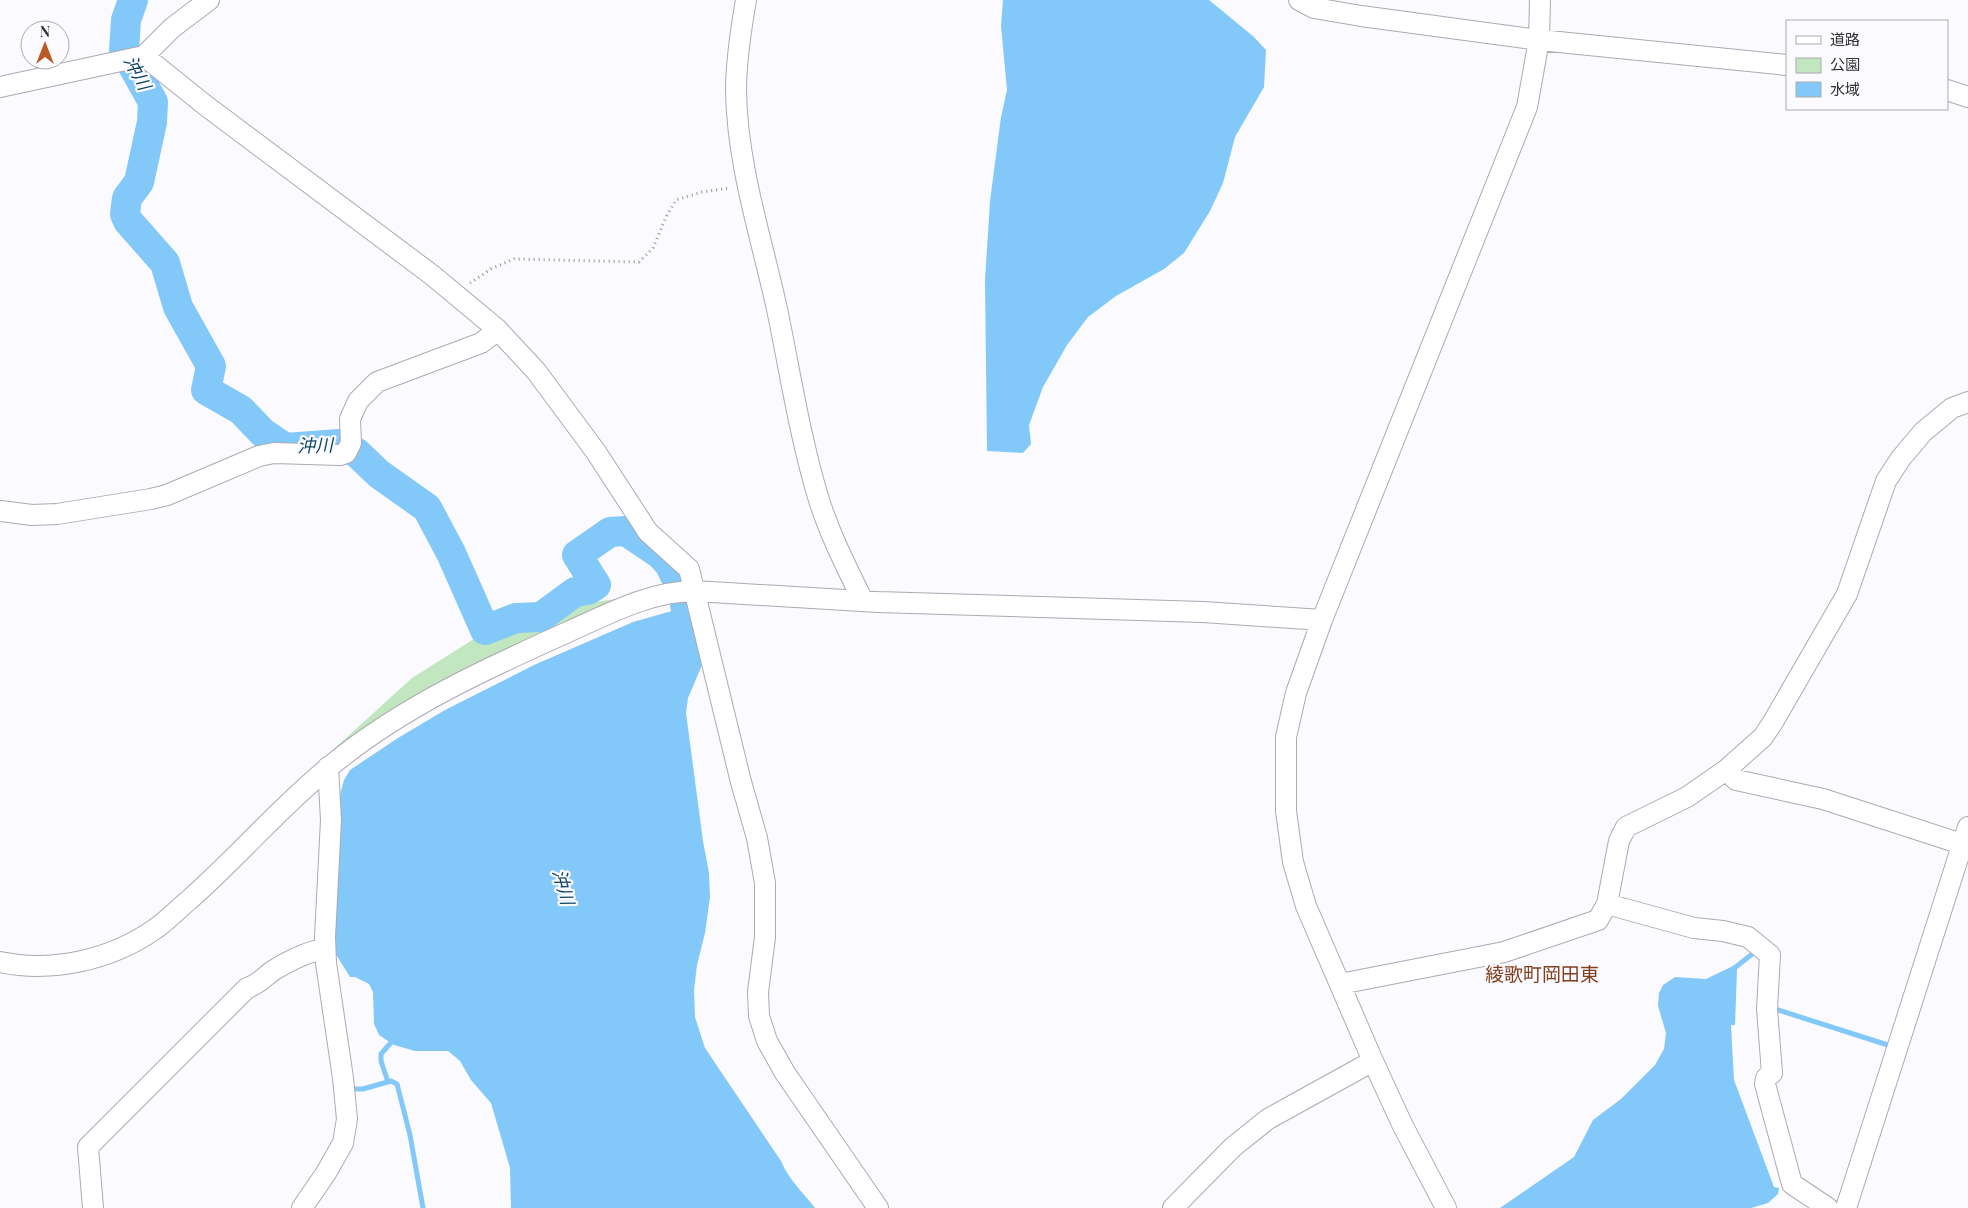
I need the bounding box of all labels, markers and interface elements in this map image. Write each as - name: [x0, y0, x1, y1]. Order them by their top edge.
- north arrow: [20, 20, 70, 70]
- legend: [1786, 20, 1948, 110]
- text: N: [40, 22, 50, 41]
- text: 道路: [1830, 29, 1860, 49]
- water label: 沖川: [119, 51, 158, 96]
- text: 公園: [1830, 54, 1860, 74]
- text: 水域: [1830, 79, 1860, 99]
- water label: 沖川: [297, 432, 335, 458]
- water label: 沖川: [548, 866, 581, 909]
- district label: 綾歌町岡田東: [1485, 960, 1599, 986]

